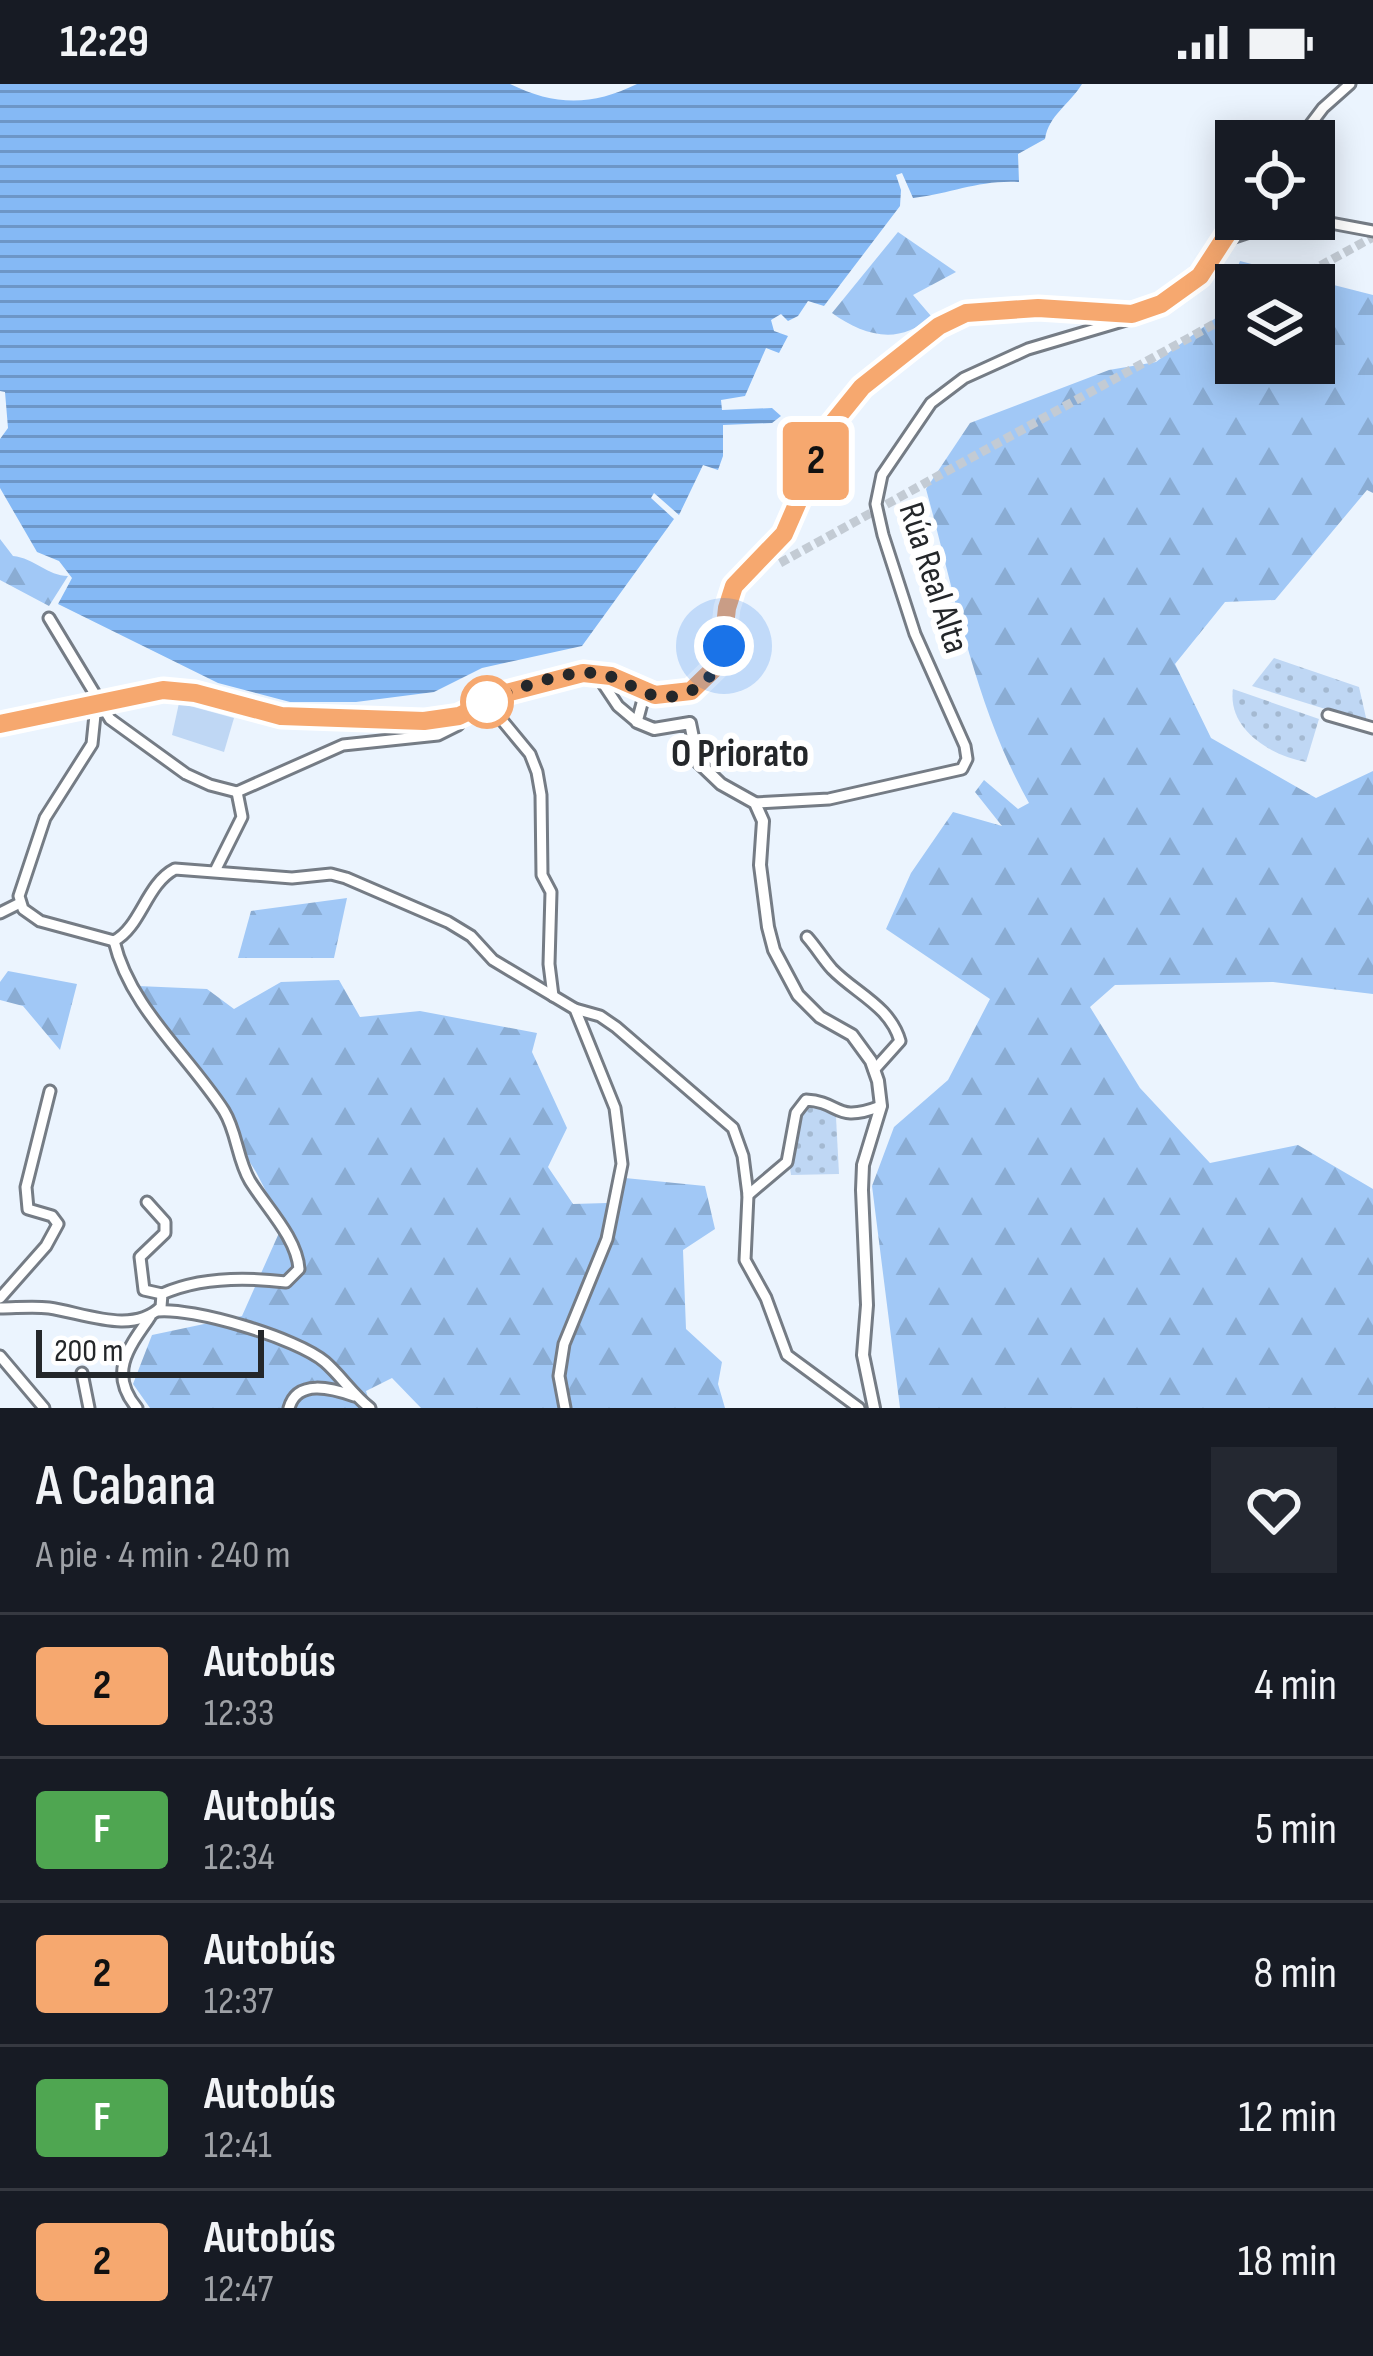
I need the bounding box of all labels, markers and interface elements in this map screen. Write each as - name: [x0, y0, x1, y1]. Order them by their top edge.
- text: 12:29: [60, 15, 149, 70]
- map controls: [1215, 120, 1335, 384]
- button: locate: [1215, 120, 1335, 240]
- button: layers: [1215, 264, 1335, 384]
- line badge: 2: [777, 422, 855, 500]
- text: 2: [807, 435, 825, 486]
- street label: Rúa Real Alta: [889, 497, 977, 659]
- your location: [694, 616, 754, 676]
- unlabelled marker: [462, 677, 512, 727]
- district label: O Priorato: [671, 731, 809, 778]
- scale bar: [36, 1324, 264, 1377]
- text: 200 m: [54, 1331, 123, 1371]
- button: heart: [1211, 1447, 1337, 1573]
- text: A Cabana: [36, 1453, 216, 1521]
- text: A pie · 4 min · 240 m: [36, 1532, 291, 1579]
- text: Autobús: [204, 1635, 336, 1690]
- text: 4 min: [1255, 1658, 1337, 1713]
- text: 2: [93, 1660, 111, 1711]
- text: 12:33: [204, 1690, 274, 1737]
- text: Autobús: [204, 1779, 336, 1834]
- text: 5 min: [1255, 1802, 1337, 1857]
- text: F: [93, 1804, 111, 1855]
- text: 12:34: [204, 1834, 274, 1881]
- text: Autobús: [204, 1923, 336, 1978]
- text: 8 min: [1254, 1946, 1337, 2001]
- text: 2: [93, 1948, 111, 1999]
- text: 12:37: [204, 1978, 273, 2025]
- text: Autobús: [204, 2067, 336, 2122]
- text: 12 min: [1239, 2090, 1337, 2145]
- text: F: [93, 2092, 111, 2143]
- text: 12:41: [204, 2122, 272, 2169]
- text: Autobús: [204, 2211, 336, 2266]
- text: 18 min: [1238, 2234, 1337, 2289]
- text: 2: [93, 2236, 111, 2287]
- text: 12:47: [204, 2266, 273, 2313]

